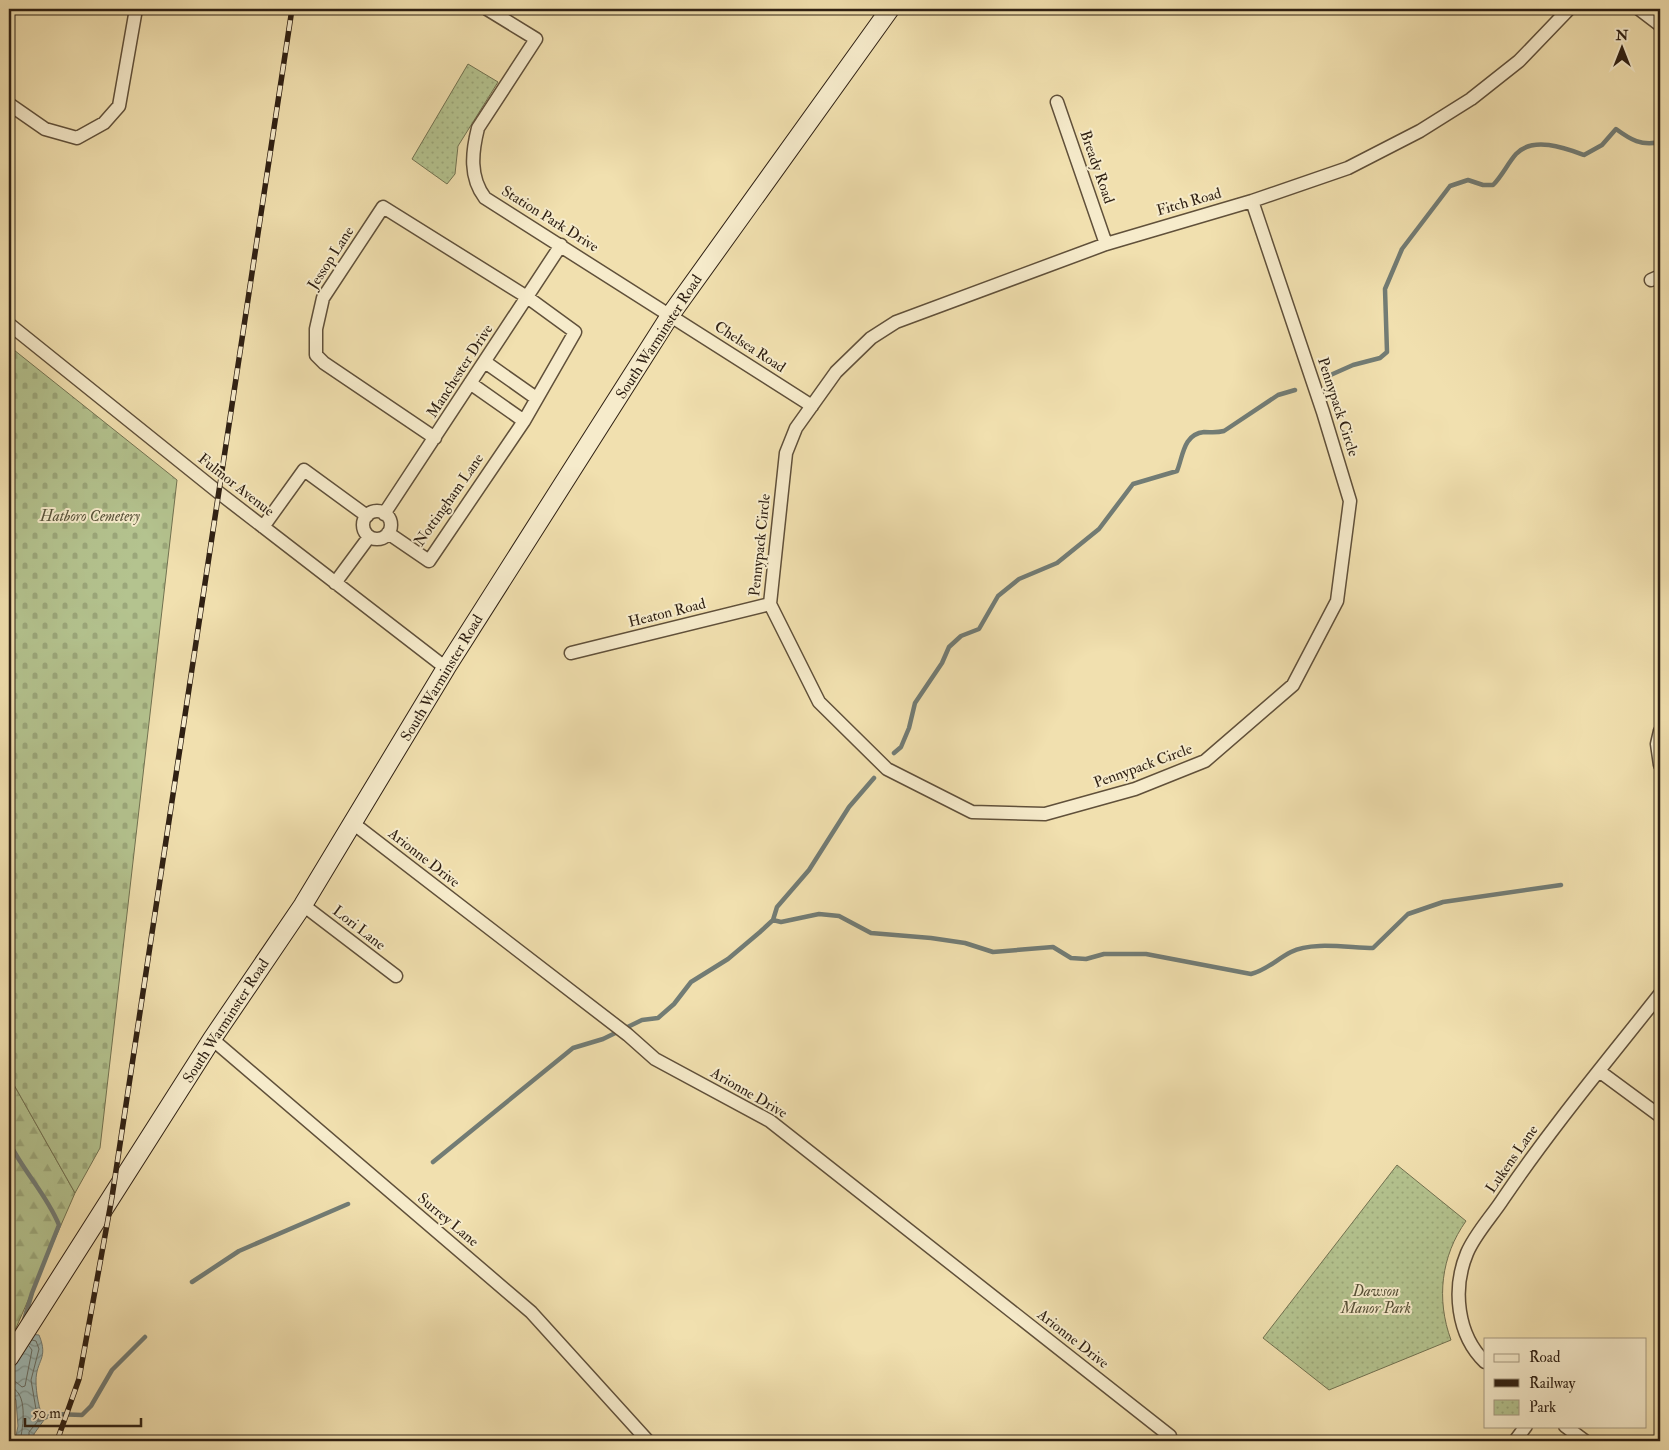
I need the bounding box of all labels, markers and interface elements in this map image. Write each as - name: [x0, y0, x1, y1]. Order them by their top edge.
- north arrow: [1596, 22, 1646, 72]
- text: N: [1615, 27, 1629, 44]
- street label: Bready Road: [1076, 128, 1119, 207]
- street label: Station Park Drive: [498, 182, 602, 256]
- street label: Fitch Road: [1154, 184, 1224, 220]
- street label: Jessop Lane: [303, 223, 359, 294]
- street label: South Warminster Road: [612, 271, 707, 403]
- street label: Chelsea Road: [711, 317, 790, 377]
- street label: Manchester Drive: [423, 321, 497, 421]
- street label: Pennypack Circle: [1312, 355, 1363, 459]
- street label: Fulmor Avenue: [194, 449, 278, 521]
- street label: Nottingham Lane: [410, 450, 488, 550]
- street label: Pennypack Circle: [745, 493, 776, 597]
- park label: Hatboro Cemetery: [39, 507, 141, 526]
- street label: Heaton Road: [626, 594, 708, 632]
- street label: South Warminster Road: [397, 611, 488, 745]
- street label: Pennypack Circle: [1091, 739, 1195, 794]
- street label: Arionne Drive: [384, 824, 464, 892]
- street label: Lori Lane: [329, 901, 389, 955]
- street label: South Warminster Road: [179, 955, 274, 1087]
- street label: Arionne Drive: [706, 1063, 791, 1123]
- street label: Lukens Lane: [1482, 1121, 1542, 1197]
- street label: Surrey Lane: [413, 1189, 483, 1251]
- park label: Dawson Manor Park: [1340, 1282, 1411, 1318]
- street label: Arionne Drive: [1033, 1305, 1113, 1373]
- legend: [1484, 1338, 1646, 1428]
- text: Road: [1529, 1348, 1561, 1367]
- text: Railway: [1529, 1374, 1576, 1393]
- scale bar: [25, 1395, 141, 1427]
- text: Park: [1529, 1398, 1556, 1417]
- text: 50 m: [32, 1404, 61, 1423]

